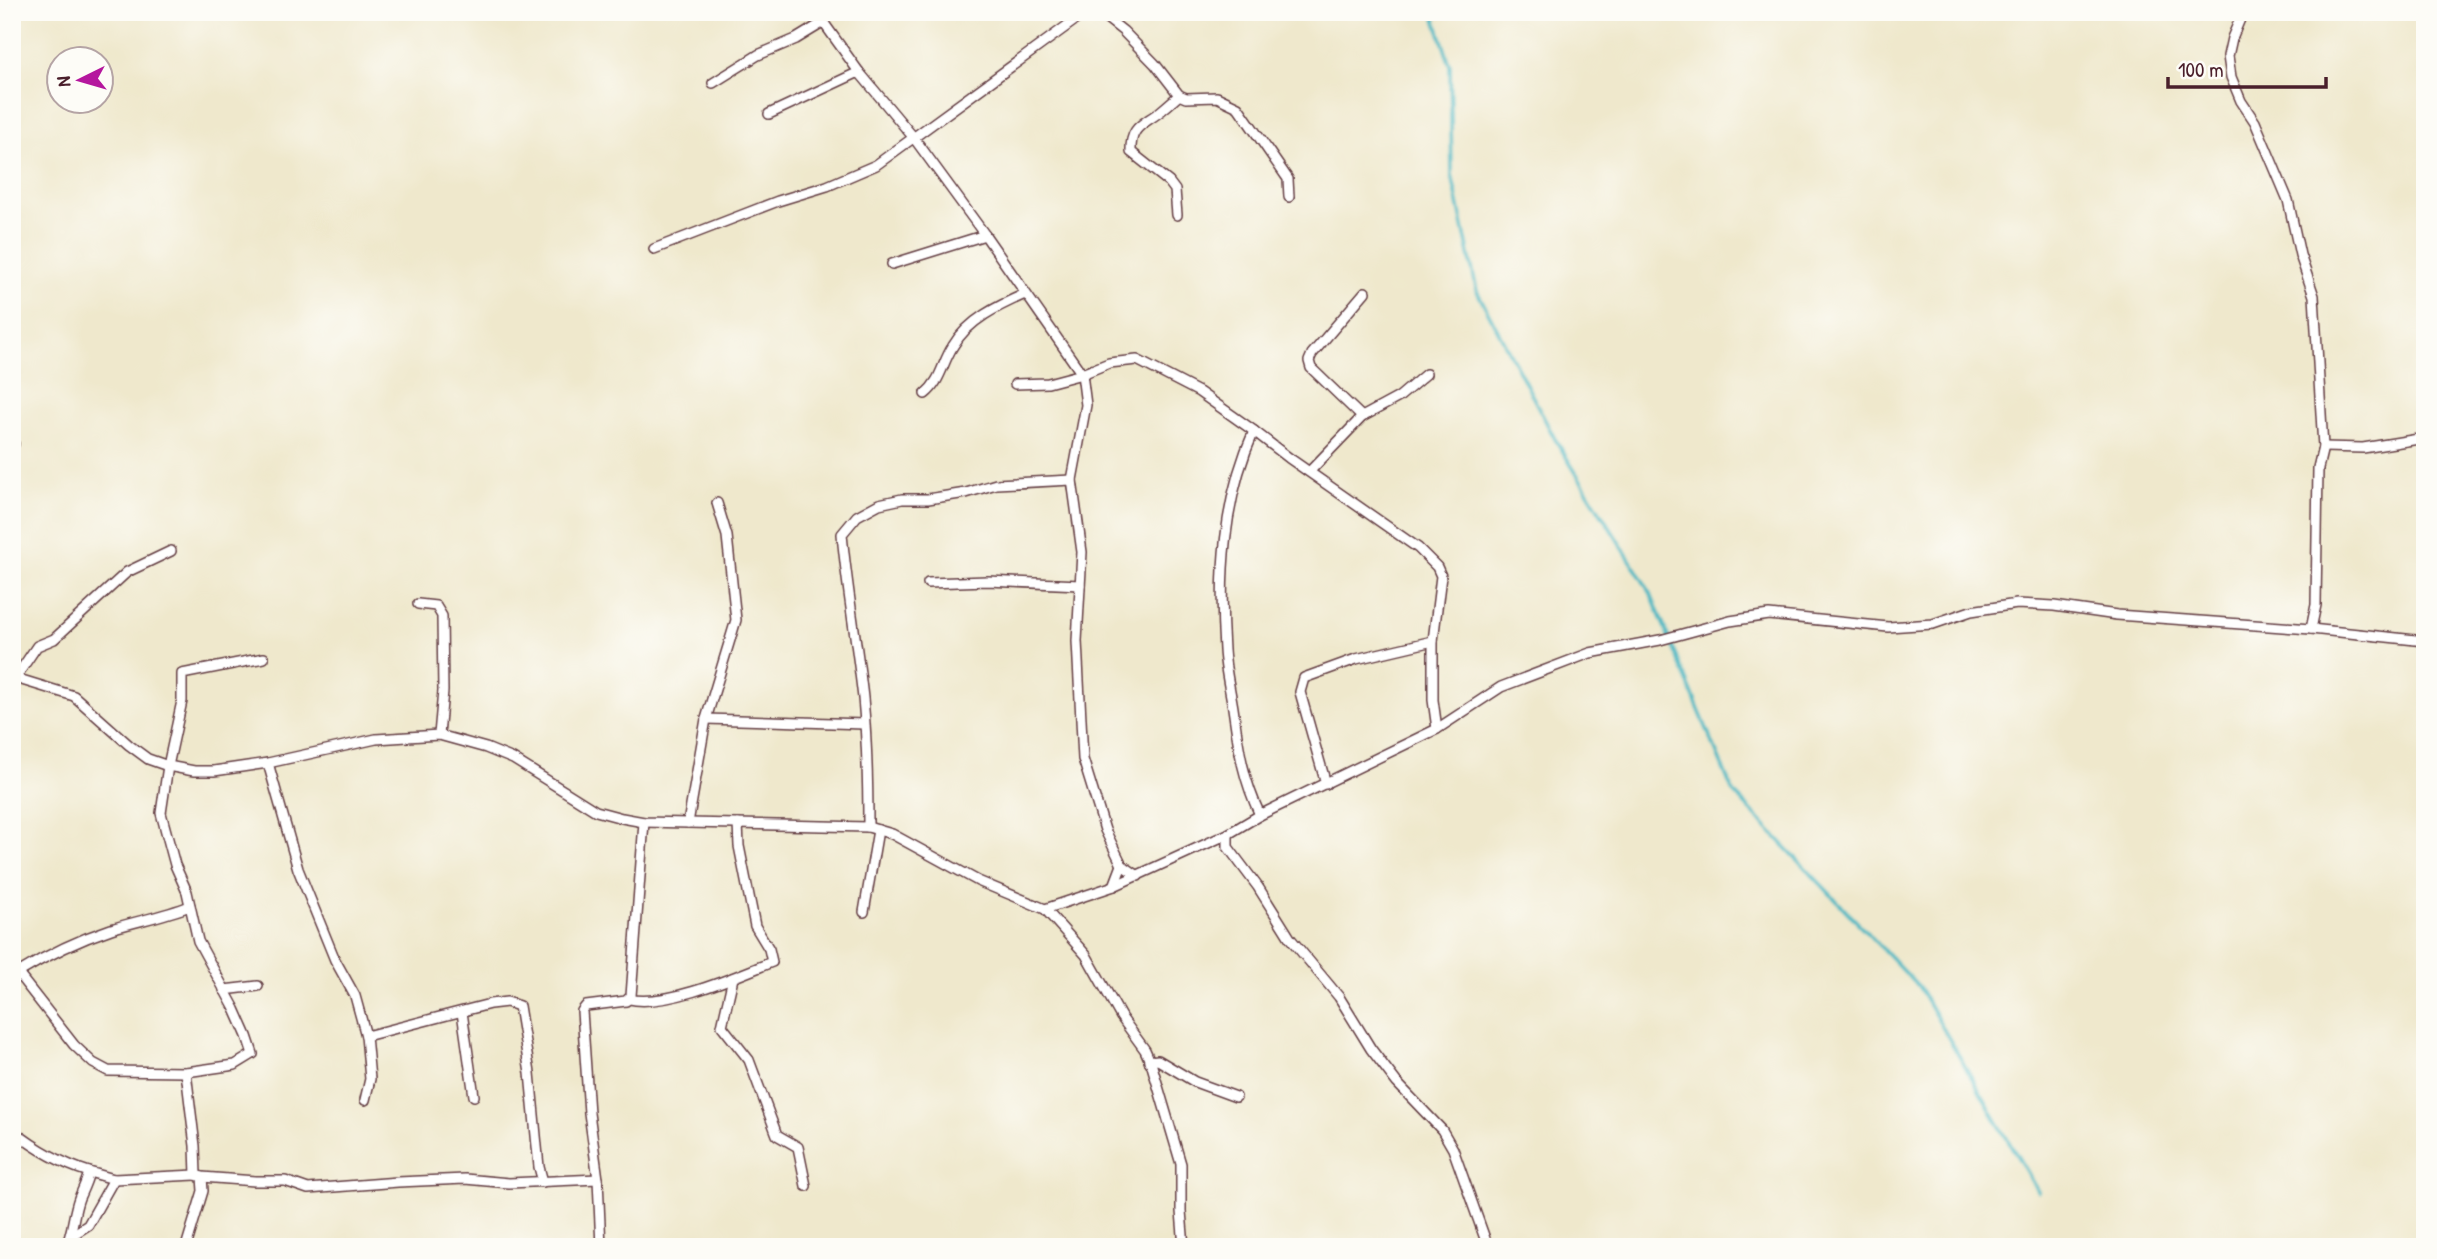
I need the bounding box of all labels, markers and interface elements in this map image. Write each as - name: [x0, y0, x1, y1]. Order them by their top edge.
- north arrow: [46, 46, 116, 116]
- scale bar: [2168, 46, 2325, 90]
- text: 100 m: [2178, 55, 2224, 84]
- text: N: [50, 75, 76, 88]

